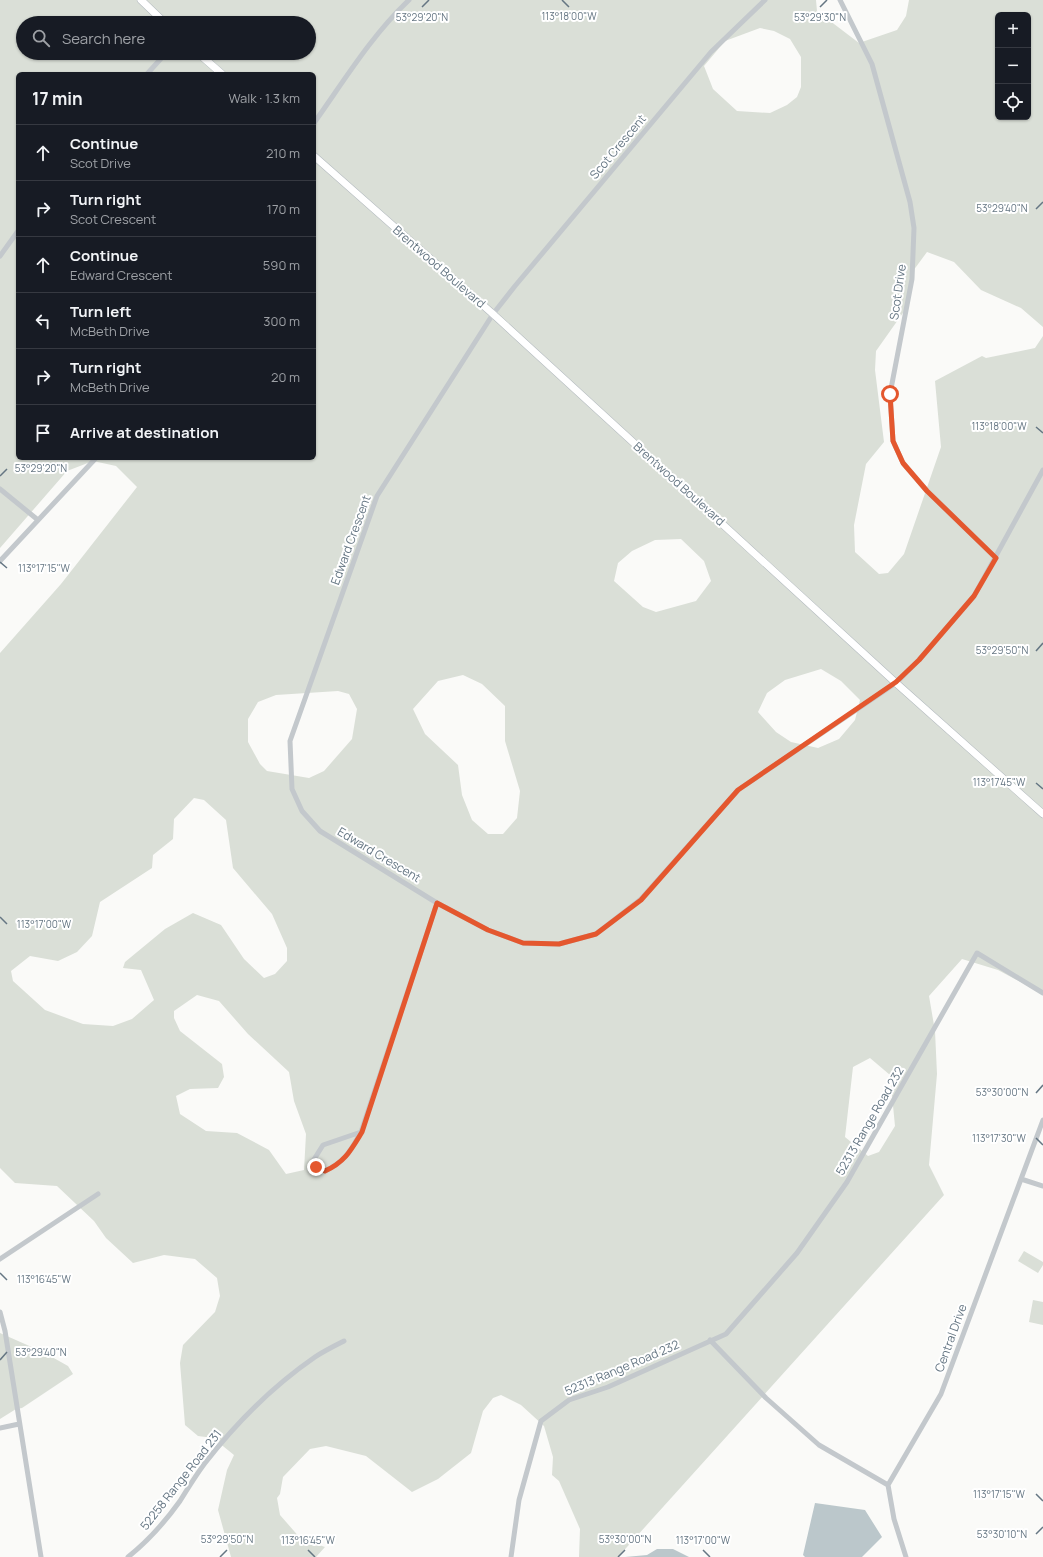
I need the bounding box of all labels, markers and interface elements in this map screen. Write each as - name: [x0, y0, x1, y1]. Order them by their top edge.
- text: 113°18'00"W: [541, 9, 597, 23]
- text: 53°29'20"N: [396, 10, 448, 24]
- text: 53°29'30"N: [794, 10, 846, 24]
- map controls: [995, 12, 1031, 120]
- button: +: [995, 12, 1031, 48]
- search box: [16, 16, 316, 60]
- icon: search: [30, 27, 52, 49]
- text: Search here: [62, 28, 145, 49]
- button: −: [995, 48, 1031, 84]
- button: locate: [995, 84, 1031, 120]
- text: 17 min: [32, 87, 83, 110]
- text: Walk · 1.3 km: [228, 89, 300, 107]
- street label: Scot Crescent: [586, 111, 650, 183]
- text: Continue: [70, 133, 138, 154]
- icon: ahead: [32, 142, 54, 164]
- text: 210 m: [266, 144, 300, 162]
- text: Scot Drive: [70, 154, 131, 172]
- text: Turn right: [70, 189, 141, 210]
- icon: right: [32, 198, 54, 220]
- text: 170 m: [267, 200, 300, 218]
- text: 53°29'40"N: [976, 201, 1028, 215]
- text: Scot Crescent: [70, 210, 156, 228]
- street label: Brentwood Boulevard: [389, 222, 489, 312]
- text: Continue: [70, 245, 138, 266]
- icon: ahead: [32, 254, 54, 276]
- text: 590 m: [263, 256, 300, 274]
- street label: Scot Drive: [885, 263, 910, 321]
- text: Edward Crescent: [70, 266, 172, 284]
- text: Turn left: [70, 301, 132, 322]
- icon: left: [32, 310, 54, 332]
- text: 300 m: [263, 312, 300, 330]
- text: McBeth Drive: [70, 322, 150, 340]
- text: Turn right: [70, 357, 141, 378]
- icon: right: [32, 366, 54, 388]
- text: 20 m: [271, 368, 300, 386]
- text: McBeth Drive: [70, 378, 150, 396]
- route start: [881, 385, 899, 403]
- text: 113°18'00"W: [971, 419, 1027, 433]
- icon: arrive: [32, 422, 54, 444]
- text: Arrive at destination: [70, 422, 219, 443]
- street label: Brentwood Boulevard: [630, 438, 729, 529]
- text: 53°29'20"N: [15, 461, 67, 475]
- street label: Edward Crescent: [326, 492, 375, 587]
- text: 113°17'15"W: [18, 561, 71, 575]
- text: 53°29'50"N: [976, 643, 1028, 657]
- text: 113°17'45"W: [973, 775, 1026, 789]
- street label: Edward Crescent: [334, 823, 424, 886]
- text: 113°17'00"W: [17, 917, 72, 931]
- street label: 52313 Range Road 232: [831, 1063, 908, 1178]
- text: 53°30'00"N: [976, 1085, 1028, 1099]
- text: 113°17'30"W: [972, 1131, 1027, 1145]
- route end: [307, 1158, 325, 1176]
- text: 113°16'45"W: [17, 1272, 72, 1286]
- street label: Central Drive: [930, 1301, 971, 1374]
- street label: 52313 Range Road 232: [562, 1336, 682, 1399]
- text: 53°29'40"N: [15, 1345, 67, 1359]
- street label: 52258 Range Road 231: [136, 1426, 225, 1534]
- text: 113°17'15"W: [973, 1487, 1026, 1501]
- text: 53°30'10"N: [977, 1527, 1027, 1541]
- text: 53°29'50"N: [201, 1532, 253, 1546]
- text: 53°30'00"N: [599, 1532, 651, 1546]
- text: 113°16'45"W: [281, 1533, 336, 1547]
- text: 113°17'00"W: [676, 1533, 731, 1547]

